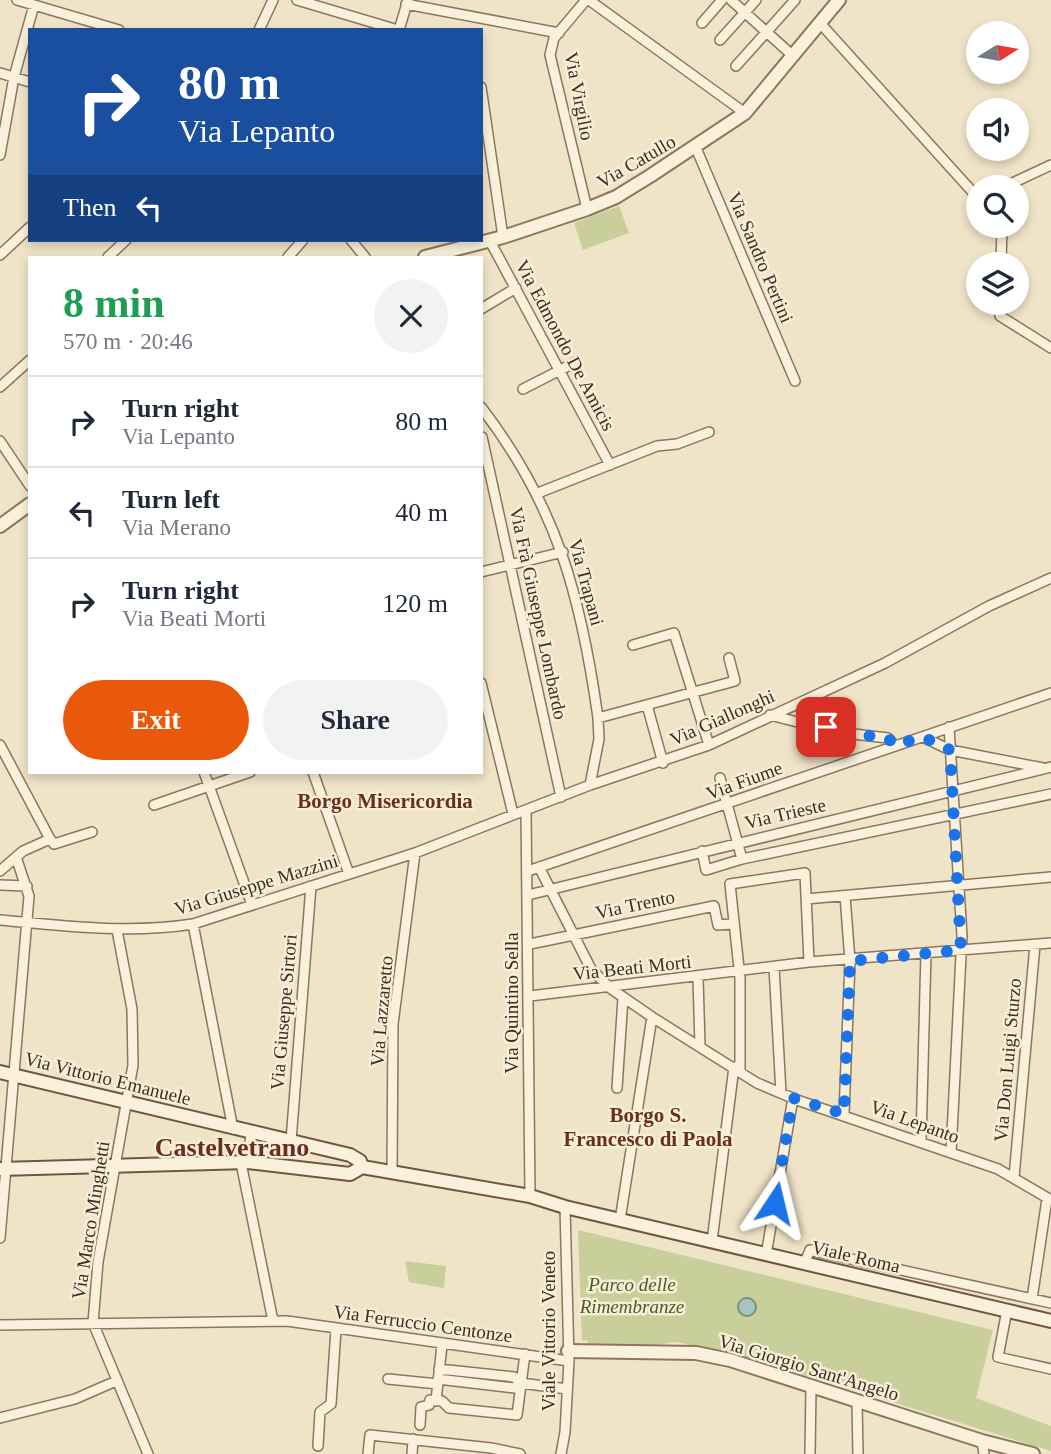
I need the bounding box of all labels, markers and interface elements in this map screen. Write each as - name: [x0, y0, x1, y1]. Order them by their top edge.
- north arrow: [966, 21, 1029, 84]
- map controls: [966, 21, 1029, 315]
- street label: Via Virgilio: [561, 50, 598, 142]
- text: 80 m: [178, 55, 280, 110]
- icon: right: [63, 56, 154, 147]
- button: sound: [966, 98, 1029, 161]
- text: Via Lepanto: [178, 113, 335, 149]
- street label: Via Catullo: [593, 131, 679, 192]
- button: search: [966, 175, 1029, 238]
- icon: left: [130, 189, 168, 227]
- street label: Via Sandro Pertini: [723, 189, 798, 326]
- text: Then: [63, 193, 116, 222]
- button: layers: [966, 252, 1029, 315]
- street label: Via Edmondo De Amicis: [512, 256, 620, 434]
- button: close: [374, 279, 448, 353]
- text: 8 min: [63, 280, 165, 326]
- text: 570 m · 20:46: [63, 329, 193, 354]
- text: Turn right: [122, 394, 239, 423]
- icon: right: [63, 403, 101, 441]
- text: 80 m: [395, 407, 448, 436]
- text: Via Lepanto: [122, 424, 235, 449]
- text: Turn left: [122, 485, 220, 514]
- icon: left: [63, 494, 101, 532]
- text: 40 m: [395, 498, 448, 527]
- street label: Via Frà Giuseppe Lombardo: [506, 505, 571, 721]
- text: Via Merano: [122, 515, 231, 540]
- street label: Via Trapani: [565, 536, 608, 628]
- text: Turn right: [122, 576, 239, 605]
- icon: right: [63, 585, 101, 623]
- text: 120 m: [382, 589, 448, 618]
- text: Via Beati Morti: [122, 606, 266, 631]
- button: Exit: [63, 680, 249, 760]
- button: Share: [263, 680, 448, 760]
- street label: Via Giallonghi: [667, 685, 778, 750]
- pin: [796, 697, 856, 757]
- icon: arrive: [807, 708, 845, 746]
- street label: Via Fiume: [703, 757, 785, 804]
- district label: Borgo Misericordia: [297, 789, 473, 813]
- street label: Via Trieste: [742, 794, 828, 833]
- street label: Via Giuseppe Mazzini: [172, 850, 340, 919]
- street label: Via Trento: [593, 886, 677, 923]
- street label: Via Quintino Sella: [501, 932, 522, 1074]
- street label: Via Giuseppe Sirtori: [266, 933, 301, 1091]
- street label: Via Beati Morti: [572, 951, 692, 984]
- street label: Via Lazzaretto: [366, 955, 397, 1067]
- street label: Via Don Luigi Sturzo: [990, 977, 1025, 1143]
- street label: Via Vittorio Emanuele: [23, 1048, 193, 1109]
- street label: Via Lepanto: [867, 1096, 962, 1147]
- district label: Borgo S. Francesco di Paola: [563, 1103, 733, 1151]
- district label: Castelvetrano: [155, 1133, 309, 1162]
- street label: Via Marco Minghetti: [68, 1139, 113, 1301]
- position arrow: [738, 1166, 812, 1240]
- street label: Viale Roma: [810, 1236, 903, 1277]
- street label: Viale Vittorio Veneto: [538, 1251, 559, 1411]
- park label: Parco delle Rimembranze: [579, 1274, 684, 1317]
- street label: Via Ferruccio Centonze: [332, 1301, 514, 1346]
- street label: Via Giorgio Sant'Angelo: [716, 1330, 902, 1405]

